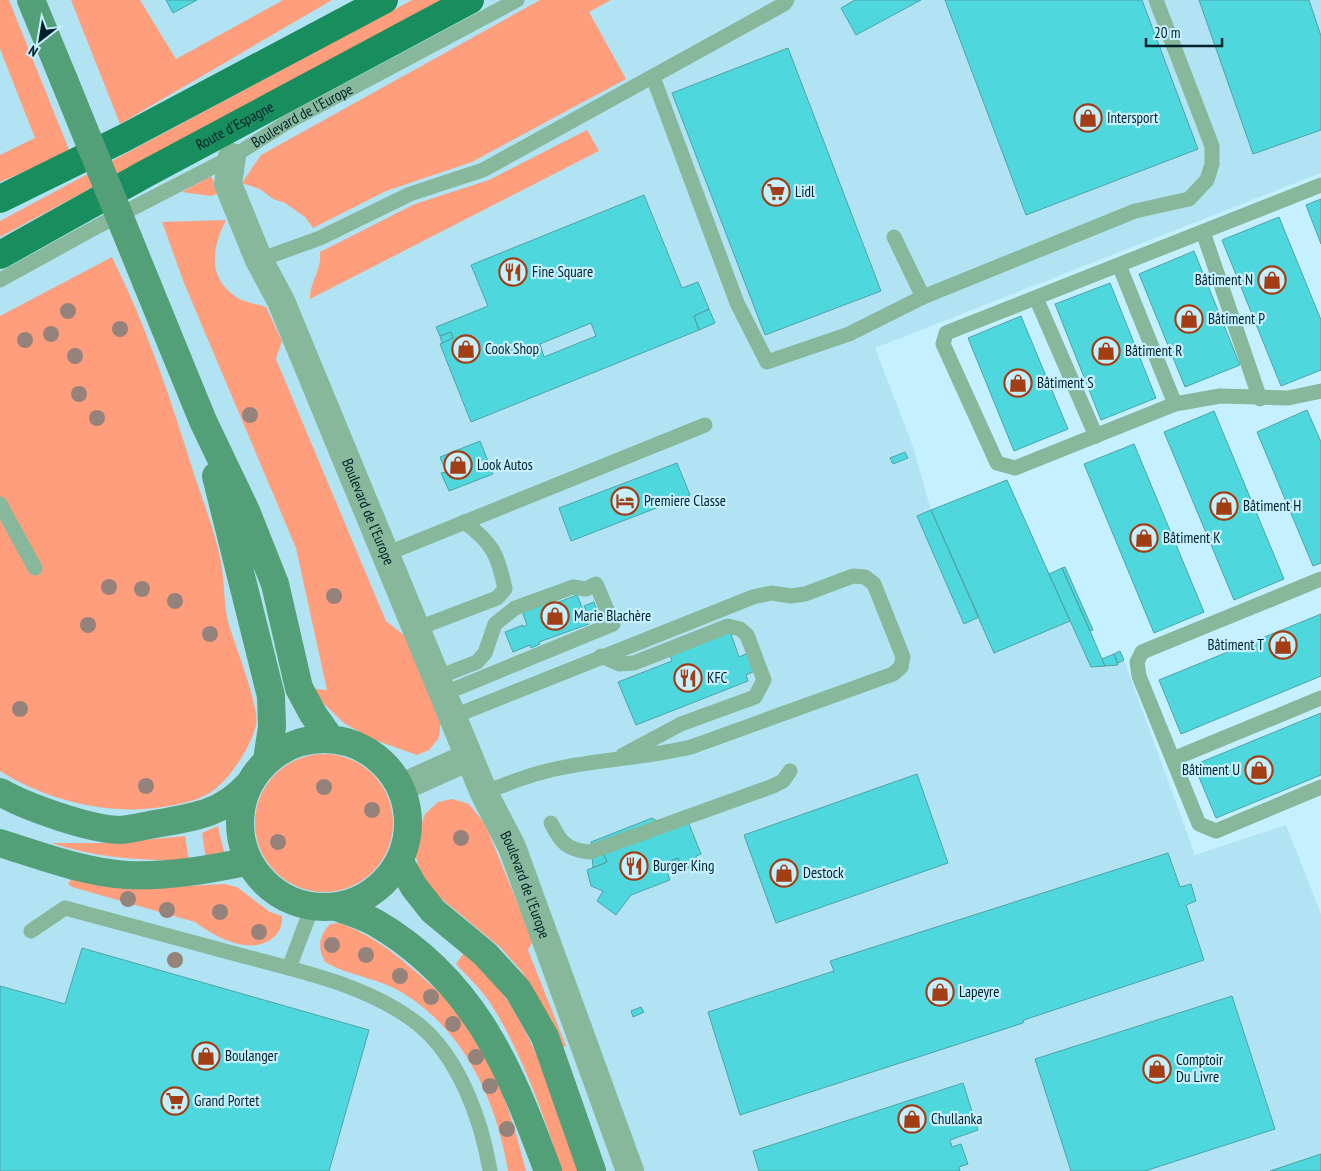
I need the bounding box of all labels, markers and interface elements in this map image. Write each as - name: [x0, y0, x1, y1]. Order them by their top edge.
- north arrow: [15, 15, 65, 65]
- scale bar: [1146, 15, 1222, 47]
- text: 20 m: [1154, 23, 1180, 42]
- text: N: [25, 41, 41, 61]
- street label: Boulevard de l'Europe: [248, 79, 356, 152]
- street label: Route d'Espagne: [192, 97, 277, 154]
- shop icon: Intersport: [1073, 103, 1103, 133]
- place label: Intersport: [1107, 108, 1158, 127]
- supermarket icon: Lidl: [761, 177, 791, 207]
- place label: Lidl: [795, 182, 815, 201]
- restaurant icon: Fine Square: [498, 257, 528, 287]
- place label: Fine Square: [532, 262, 593, 281]
- shop icon: Bâtiment N: [1257, 265, 1287, 295]
- place label: Bâtiment N: [1195, 270, 1253, 289]
- shop icon: Bâtiment P: [1174, 304, 1204, 334]
- place label: Bâtiment P: [1208, 309, 1265, 328]
- shop icon: Cook Shop: [451, 334, 481, 364]
- shop icon: Bâtiment R: [1091, 336, 1121, 366]
- place label: Cook Shop: [485, 339, 539, 358]
- place label: Bâtiment R: [1125, 341, 1183, 360]
- shop icon: Bâtiment S: [1003, 368, 1033, 398]
- place label: Bâtiment S: [1037, 373, 1094, 392]
- shop icon: Look Autos: [443, 450, 473, 480]
- place label: Look Autos: [477, 455, 533, 474]
- street label: Boulevard de l'Europe: [338, 456, 399, 568]
- hotel icon: Premiere Classe: [610, 486, 640, 516]
- place label: Premiere Classe: [644, 491, 726, 510]
- shop icon: Bâtiment H: [1209, 491, 1239, 521]
- place label: Bâtiment H: [1243, 496, 1301, 515]
- shop icon: Bâtiment K: [1129, 523, 1159, 553]
- place label: Bâtiment K: [1163, 528, 1221, 547]
- shop icon: Marie Blachère: [540, 601, 570, 631]
- place label: Marie Blachère: [574, 606, 651, 625]
- shop icon: Bâtiment T: [1268, 630, 1298, 660]
- place label: Bâtiment T: [1207, 635, 1264, 654]
- restaurant icon: KFC: [673, 663, 703, 693]
- place label: KFC: [707, 668, 728, 687]
- shop icon: Bâtiment U: [1244, 755, 1274, 785]
- place label: Bâtiment U: [1182, 760, 1240, 779]
- street label: Boulevard de l'Europe: [496, 828, 555, 941]
- restaurant icon: Burger King: [619, 851, 649, 881]
- place label: Burger King: [653, 856, 714, 875]
- shop icon: Destock: [769, 858, 799, 888]
- place label: Destock: [803, 863, 844, 882]
- shop icon: Lapeyre: [925, 977, 955, 1007]
- place label: Lapeyre: [959, 982, 999, 1001]
- shop icon: Boulanger: [191, 1041, 221, 1071]
- place label: Boulanger: [225, 1046, 279, 1065]
- place label: Comptoir Du Livre: [1176, 1050, 1224, 1086]
- shop icon: Comptoir Du Livre: [1142, 1054, 1172, 1084]
- supermarket icon: Grand Portet: [160, 1086, 190, 1116]
- place label: Grand Portet: [194, 1091, 259, 1110]
- shop icon: Chullanka: [897, 1104, 927, 1134]
- place label: Chullanka: [931, 1109, 982, 1128]

